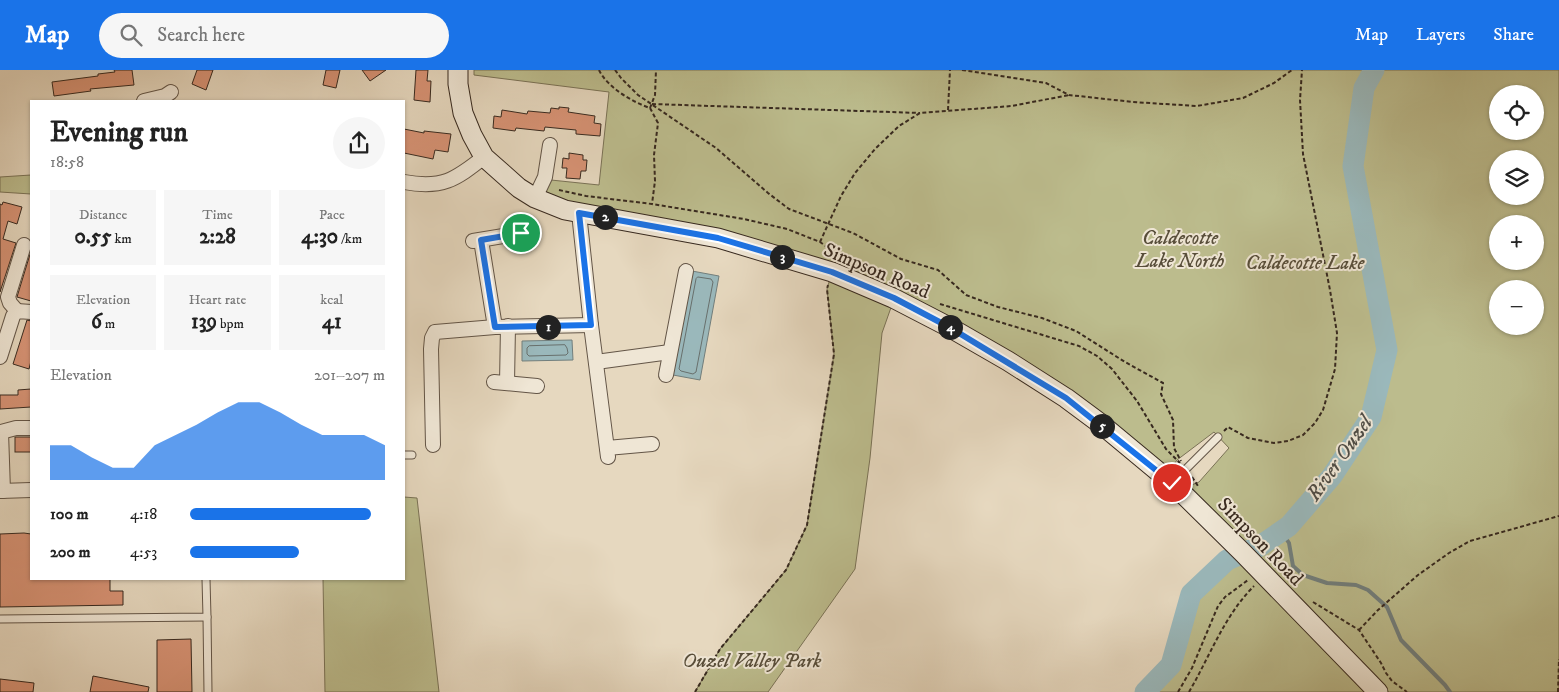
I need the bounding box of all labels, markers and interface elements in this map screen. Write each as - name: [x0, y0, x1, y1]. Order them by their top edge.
- search box: [99, 13, 449, 58]
- text: Map: [25, 20, 69, 50]
- icon: search: [117, 21, 145, 49]
- text: Search here: [157, 24, 245, 47]
- text: Map: [1355, 24, 1388, 46]
- text: Layers: [1416, 24, 1465, 46]
- text: Share: [1493, 24, 1534, 46]
- map controls: [1489, 85, 1544, 335]
- button: locate: [1489, 85, 1544, 140]
- text: Evening run: [50, 115, 188, 150]
- button: share: [333, 117, 385, 169]
- button: layers: [1489, 150, 1544, 205]
- text: 18:58: [50, 152, 84, 172]
- pin: 2: [592, 204, 618, 230]
- text: Distance: [79, 206, 127, 224]
- text: Time: [202, 206, 233, 224]
- text: Pace: [319, 206, 345, 224]
- text: 2: [602, 208, 609, 226]
- pin: [500, 212, 542, 254]
- button: +: [1489, 215, 1544, 270]
- icon: arrive: [507, 219, 535, 247]
- text: 0.55: [74, 224, 111, 250]
- text: 2:28: [199, 224, 236, 250]
- text: 4:30: [301, 224, 338, 250]
- park label: Caldecotte Lake North: [1134, 226, 1225, 274]
- text: km: [111, 230, 132, 248]
- text: /km: [338, 230, 362, 248]
- street label: Simpson Road: [819, 238, 933, 305]
- pin: 3: [770, 244, 794, 270]
- text: 3: [780, 248, 785, 266]
- park label: Caldecotte Lake: [1246, 251, 1366, 276]
- button: −: [1489, 280, 1544, 335]
- text: Elevation: [76, 291, 130, 309]
- text: Heart rate: [189, 291, 246, 309]
- text: kcal: [320, 291, 343, 309]
- text: 6: [91, 309, 102, 335]
- text: 139: [191, 309, 217, 335]
- text: 41: [322, 309, 342, 335]
- pin: 1: [536, 314, 560, 340]
- pin: 4: [938, 314, 962, 340]
- text: m: [102, 315, 115, 333]
- text: bpm: [217, 315, 244, 333]
- text: 1: [546, 318, 551, 336]
- text: 4: [946, 318, 955, 336]
- text: Elevation: [50, 365, 112, 385]
- text: 201–207 m: [314, 365, 385, 385]
- water label: River Ouzel: [1300, 409, 1380, 507]
- pin: 5: [1090, 414, 1114, 438]
- text: 5: [1099, 417, 1106, 435]
- pin: [1151, 462, 1193, 504]
- icon: check: [1158, 469, 1186, 497]
- street label: Simpson Road: [1212, 493, 1308, 591]
- text: 100 m: [50, 504, 89, 524]
- text: 4:18: [130, 504, 157, 524]
- text: 200 m: [50, 542, 91, 562]
- text: 4:53: [130, 542, 157, 562]
- park label: Ouzel Valley Park: [683, 649, 822, 674]

